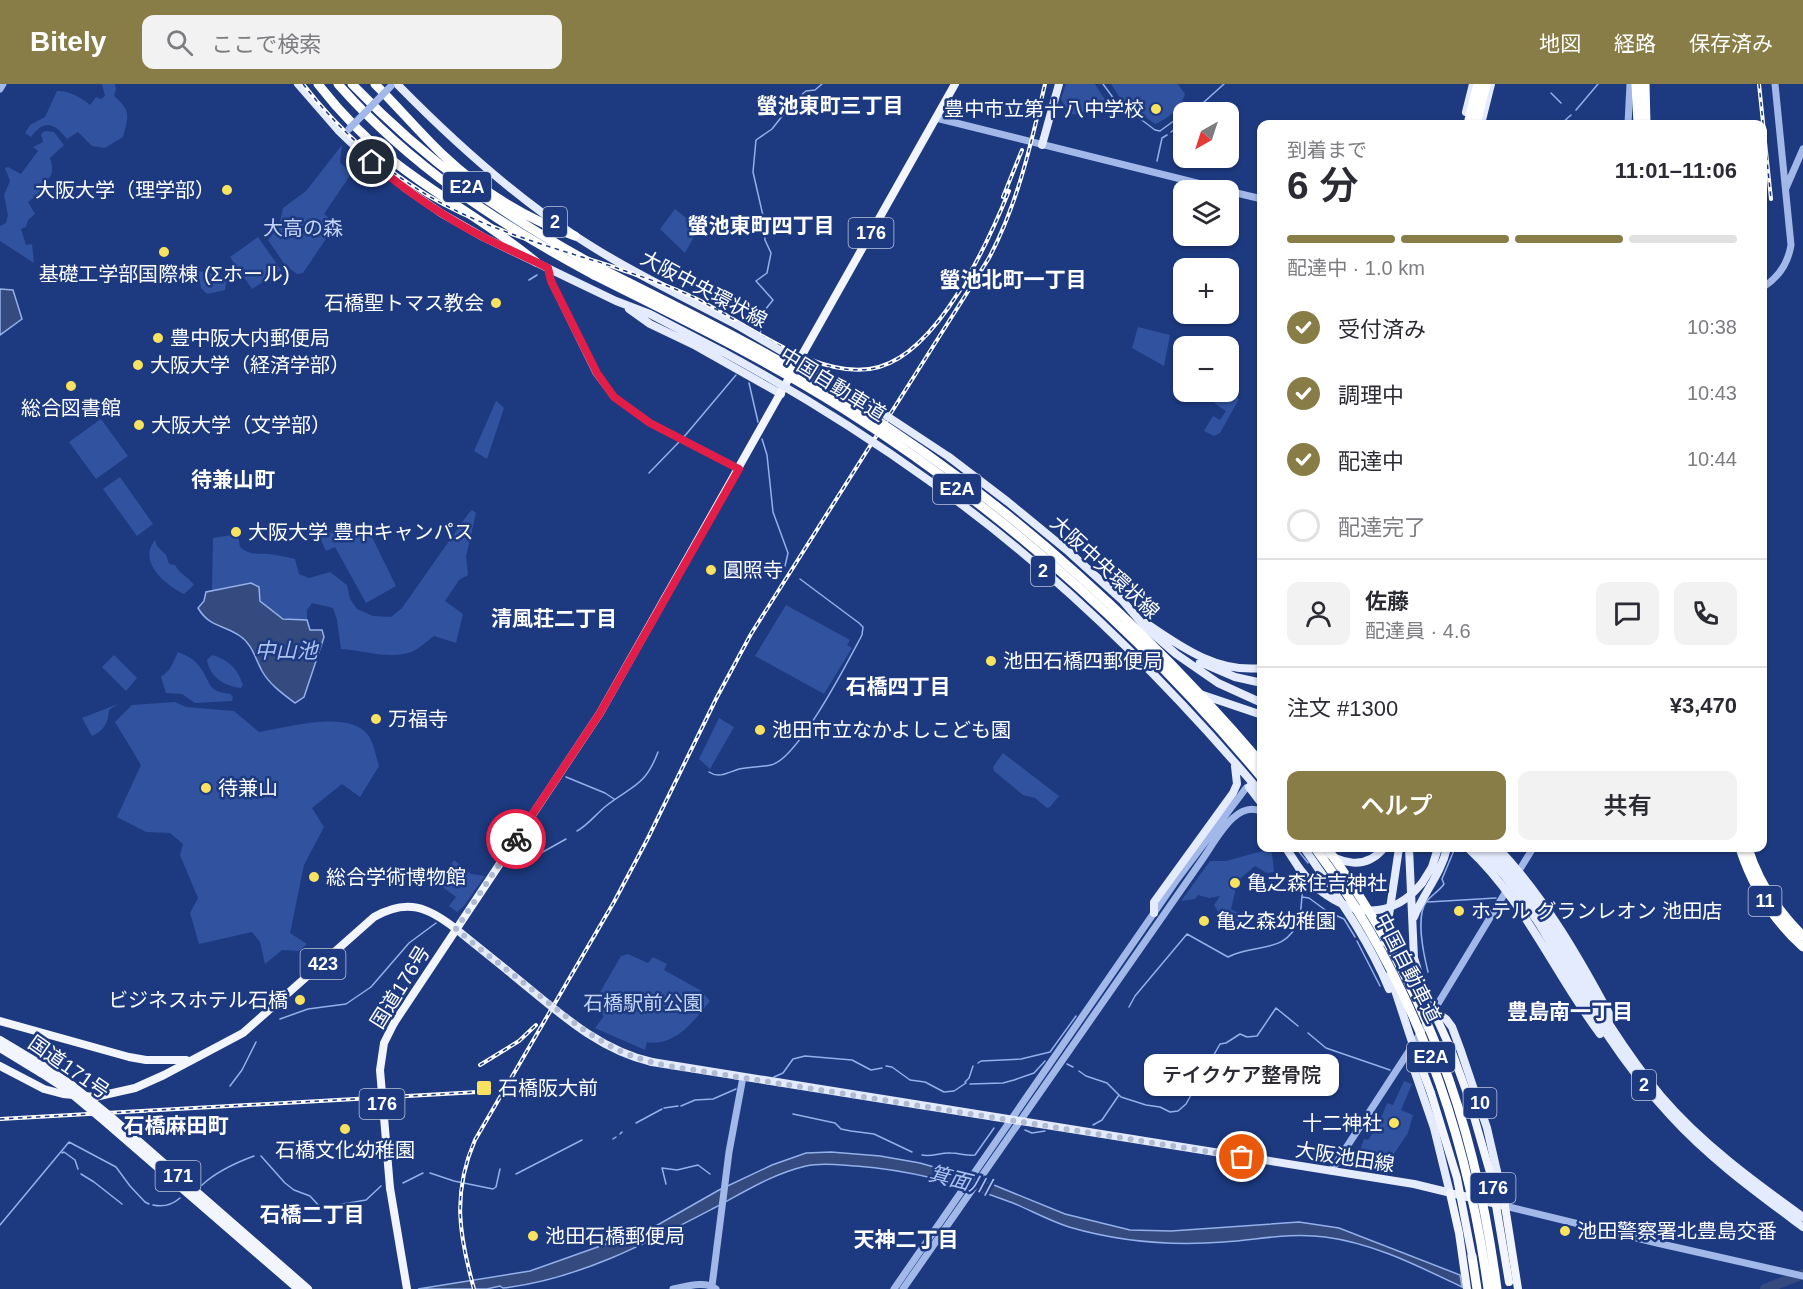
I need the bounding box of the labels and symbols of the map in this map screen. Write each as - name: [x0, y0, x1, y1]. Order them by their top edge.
- district label: 螢池東町三丁目: [757, 94, 904, 117]
- place label: 豊中市立第十八中学校: [944, 98, 1144, 120]
- marker: 豊中市立第十八中学校: [1149, 102, 1163, 116]
- north arrow: [1173, 102, 1239, 168]
- pin: [346, 136, 397, 187]
- road number: E2A: [443, 172, 491, 202]
- place label: 大阪大学（理学部）: [35, 179, 215, 201]
- marker: 大阪大学（理学部）: [220, 183, 234, 197]
- road number: 2: [543, 207, 567, 237]
- district label: 螢池東町四丁目: [688, 214, 835, 237]
- park label: 大高の森: [263, 217, 343, 239]
- road number: 176: [848, 218, 894, 248]
- marker: 基礎工学部国際棟 (Σホール): [157, 245, 171, 259]
- street label: 大阪中央環状線: [637, 246, 771, 332]
- place label: 基礎工学部国際棟 (Σホール): [38, 263, 290, 285]
- district label: 螢池北町一丁目: [940, 268, 1087, 291]
- place label: 石橋聖トマス教会: [324, 292, 484, 314]
- marker: 石橋聖トマス教会: [489, 296, 503, 310]
- place label: 豊中阪大内郵便局: [170, 327, 330, 349]
- marker: 豊中阪大内郵便局: [151, 331, 165, 345]
- street label: 中国自動車道: [776, 343, 890, 425]
- place label: 大阪大学（経済学部）: [150, 354, 350, 376]
- marker: 大阪大学（経済学部）: [131, 358, 145, 372]
- marker: 総合図書館: [64, 379, 78, 393]
- place label: 総合図書館: [21, 397, 121, 419]
- place label: 大阪大学（文学部）: [151, 414, 331, 436]
- marker: 大阪大学（文学部）: [132, 418, 146, 432]
- district label: 待兼山町: [191, 468, 275, 491]
- road number: E2A: [933, 474, 981, 504]
- street label: 大阪中央環状線: [1046, 511, 1164, 623]
- place label: 大阪大学 豊中キャンパス: [248, 521, 474, 543]
- marker: 大阪大学 豊中キャンパス: [229, 525, 243, 539]
- road number: 2: [1031, 556, 1055, 586]
- place label: 圓照寺: [723, 559, 783, 581]
- marker: 圓照寺: [704, 563, 718, 577]
- district label: 清風荘二丁目: [491, 607, 617, 630]
- water label: 中山池: [255, 639, 319, 662]
- place label: 池田石橋四郵便局: [1003, 650, 1163, 672]
- marker: 池田石橋四郵便局: [984, 654, 998, 668]
- district label: 石橋四丁目: [846, 675, 951, 698]
- place label: 万福寺: [388, 708, 448, 730]
- marker: 万福寺: [369, 712, 383, 726]
- place label: 池田市立なかよしこども園: [772, 719, 1011, 741]
- marker: 池田市立なかよしこども園: [753, 723, 767, 737]
- place label: 待兼山: [218, 777, 278, 799]
- marker: 待兼山: [199, 781, 213, 795]
- courier: [486, 809, 546, 869]
- place label: 総合学術博物館: [326, 866, 466, 888]
- marker: 総合学術博物館: [307, 870, 321, 884]
- place label: 亀之森住吉神社: [1247, 872, 1387, 894]
- marker: 亀之森住吉神社: [1228, 876, 1242, 890]
- road number: 11: [1748, 886, 1782, 916]
- place label: ホテル グランレオン 池田店: [1471, 900, 1722, 922]
- marker: ホテル グランレオン 池田店: [1452, 904, 1466, 918]
- place label: 亀之森幼稚園: [1216, 910, 1336, 932]
- street label: 中国自動車道: [1371, 910, 1445, 1026]
- marker: 亀之森幼稚園: [1197, 914, 1211, 928]
- street label: 国道176号: [366, 942, 434, 1032]
- road number: 423: [300, 949, 346, 979]
- place label: ビジネスホテル石橋: [108, 989, 288, 1011]
- park label: 石橋駅前公園: [583, 992, 703, 1014]
- marker: ビジネスホテル石橋: [293, 993, 307, 1007]
- district label: 豊島南一丁目: [1507, 1000, 1633, 1023]
- street label: 国道171号: [24, 1031, 114, 1103]
- road number: E2A: [1407, 1042, 1455, 1072]
- callout: テイクケア整骨院: [1144, 1055, 1340, 1097]
- road number: 2: [1632, 1070, 1656, 1100]
- place label: 石橋阪大前: [498, 1077, 598, 1099]
- marker: 石橋阪大前: [475, 1079, 493, 1097]
- road number: 10: [1464, 1088, 1496, 1118]
- road number: 176: [360, 1089, 404, 1119]
- place label: 十二神社: [1302, 1112, 1382, 1134]
- district label: 石橋麻田町: [124, 1114, 229, 1137]
- marker: 十二神社: [1387, 1116, 1401, 1130]
- marker: 石橋文化幼稚園: [338, 1122, 352, 1136]
- pin: [1216, 1131, 1267, 1182]
- street label: 大阪池田線: [1294, 1138, 1396, 1176]
- place label: 石橋文化幼稚園: [275, 1139, 415, 1161]
- road number: 171: [156, 1161, 201, 1191]
- water label: 箕面川: [927, 1161, 995, 1199]
- road number: 176: [1470, 1173, 1516, 1203]
- district label: 石橋二丁目: [260, 1203, 365, 1226]
- place label: 池田警察署北豊島交番: [1577, 1220, 1777, 1242]
- marker: 池田警察署北豊島交番: [1558, 1224, 1572, 1238]
- place label: 池田石橋郵便局: [545, 1225, 685, 1247]
- district label: 天神二丁目: [854, 1228, 959, 1251]
- marker: 池田石橋郵便局: [526, 1229, 540, 1243]

